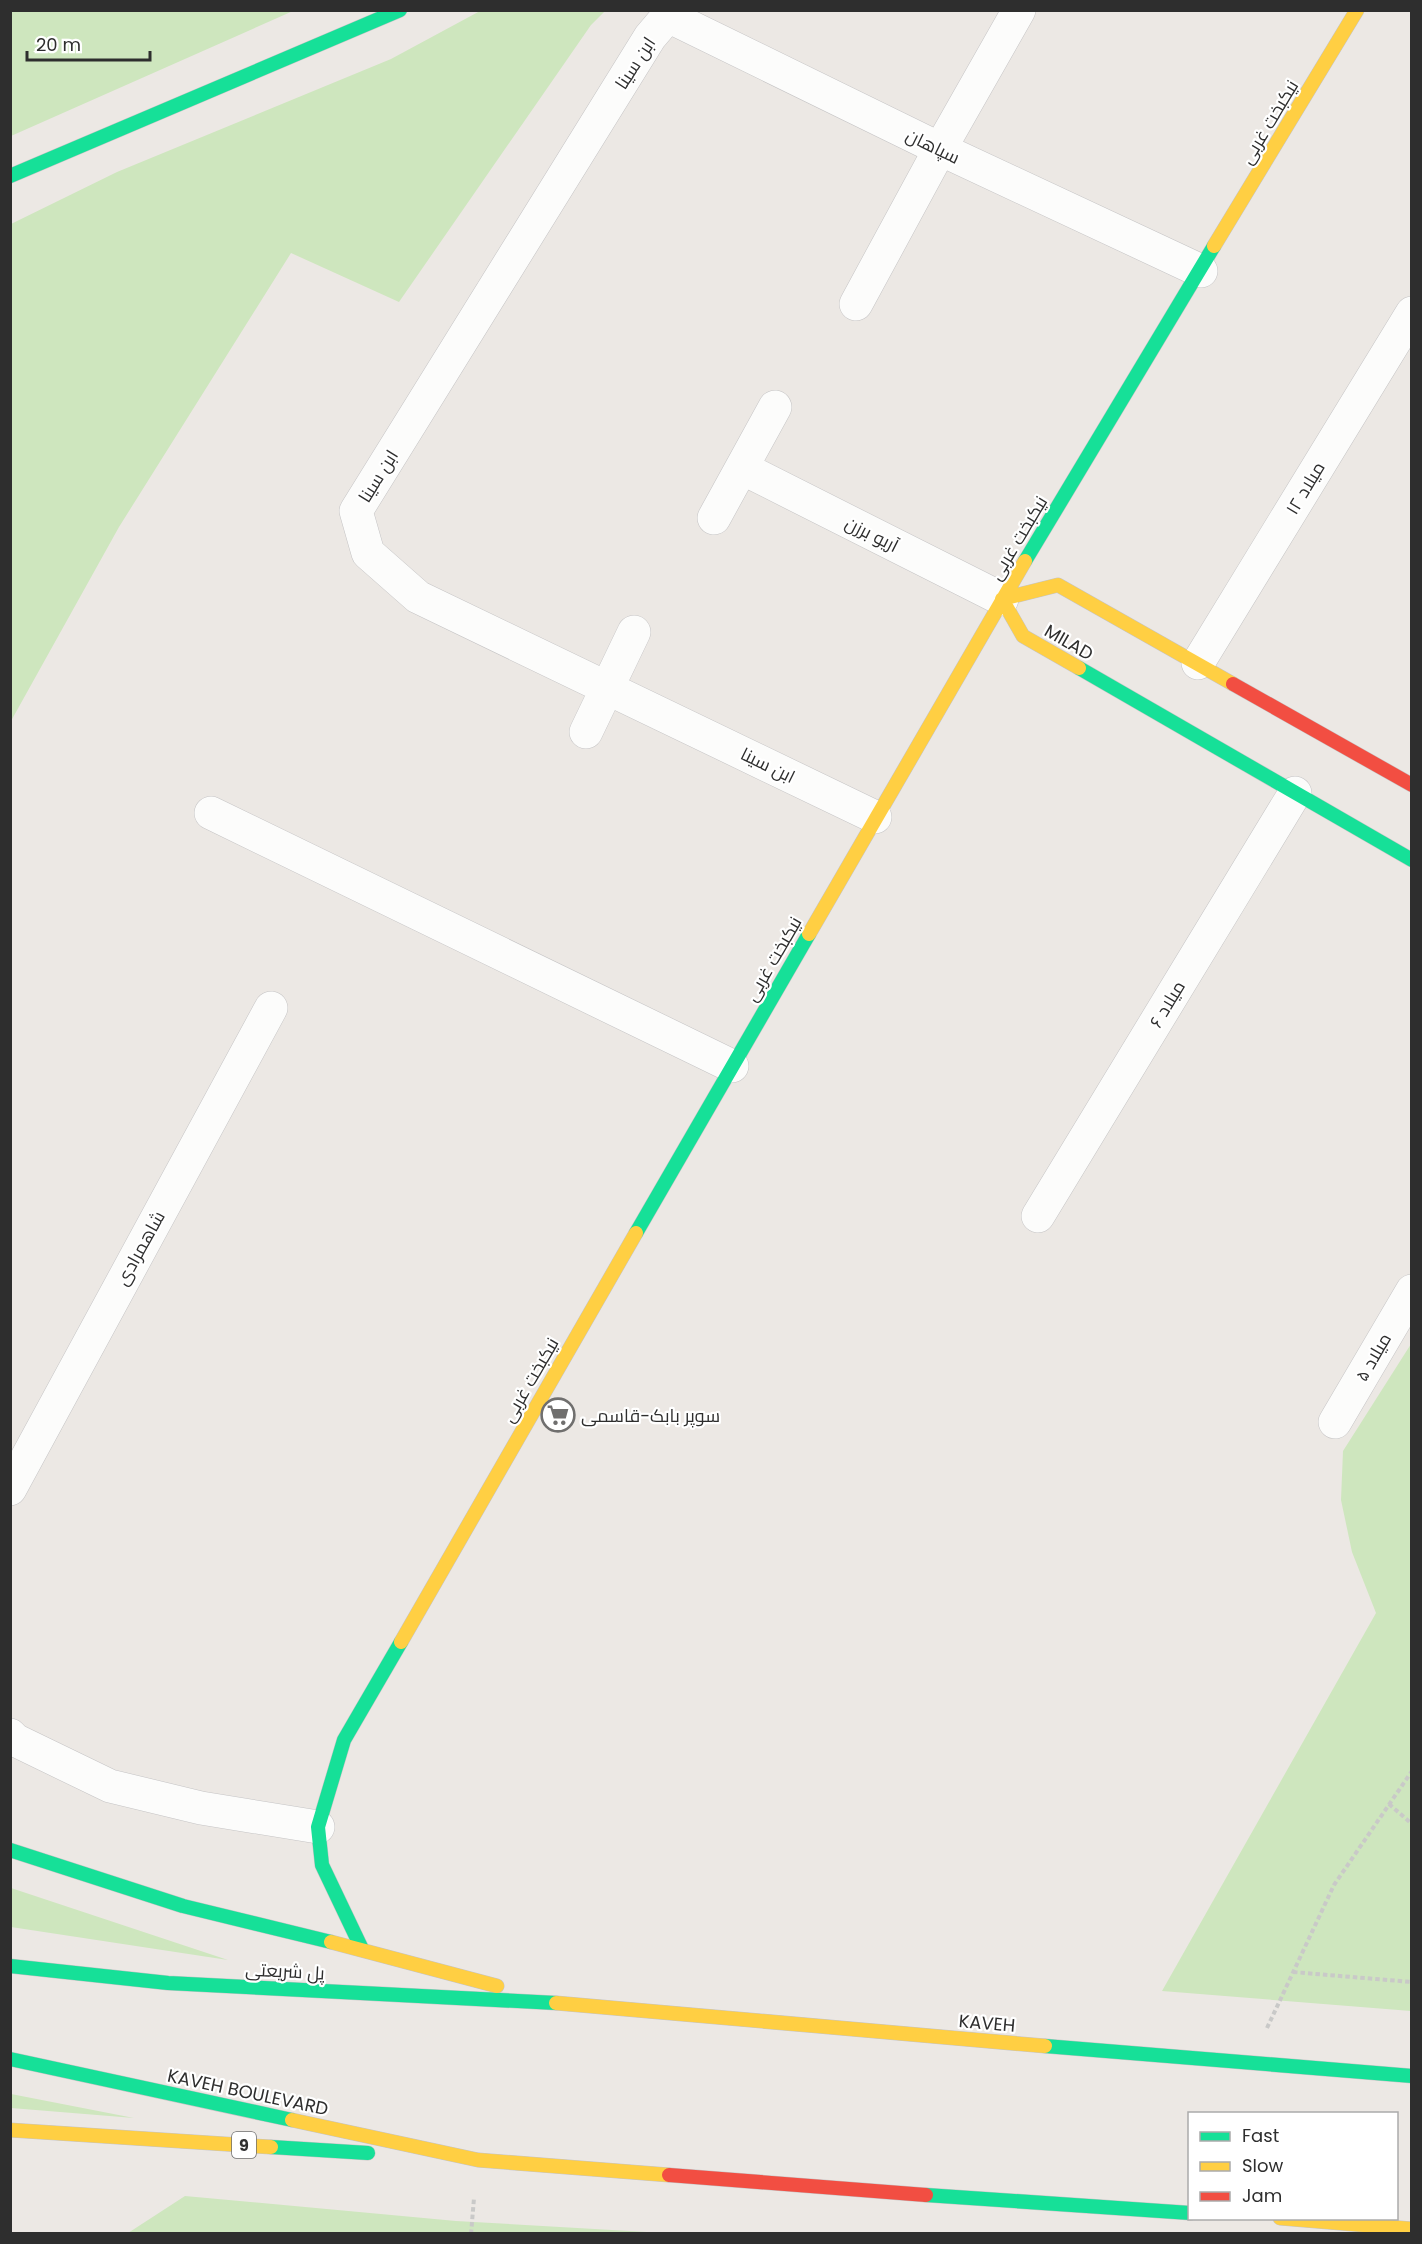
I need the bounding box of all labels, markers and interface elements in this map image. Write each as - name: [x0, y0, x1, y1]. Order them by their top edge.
- scale bar: [27, 24, 150, 62]
- text: 20 m: [36, 32, 81, 57]
- street label: ابن سینا: [609, 32, 661, 94]
- street label: نیکبخت غربی: [1234, 75, 1304, 169]
- street label: سپاهان: [902, 122, 964, 170]
- street label: ابن سینا: [352, 445, 404, 507]
- street label: میلاد ۱۲: [1279, 457, 1331, 519]
- street label: نیکبخت غربی: [983, 491, 1053, 585]
- street label: آریو برزن: [841, 510, 903, 558]
- street label: MILAD: [1040, 618, 1098, 666]
- street label: ابن سینا: [737, 741, 799, 789]
- street label: نیکبخت غربی: [739, 912, 807, 1006]
- street label: میلاد ۶: [1143, 976, 1191, 1032]
- street label: شاهمرادی: [109, 1206, 171, 1290]
- street label: میلاد ۵: [1349, 1328, 1397, 1386]
- street label: نیکبخت غربی: [496, 1333, 564, 1427]
- supermarket icon: سوپر بابک-قاسمی: [540, 1397, 576, 1433]
- place label: سوپر بابک-قاسمی: [581, 1403, 720, 1428]
- street label: پل شریعتی: [245, 1956, 326, 1986]
- street label: KAVEH: [958, 2008, 1016, 2038]
- street label: KAVEH BOULEVARD: [165, 2063, 331, 2121]
- legend: [1188, 2112, 1398, 2220]
- text: Fast: [1242, 2123, 1279, 2148]
- road number: 9: [232, 2132, 256, 2158]
- text: Slow: [1242, 2153, 1284, 2178]
- text: Jam: [1242, 2183, 1282, 2208]

